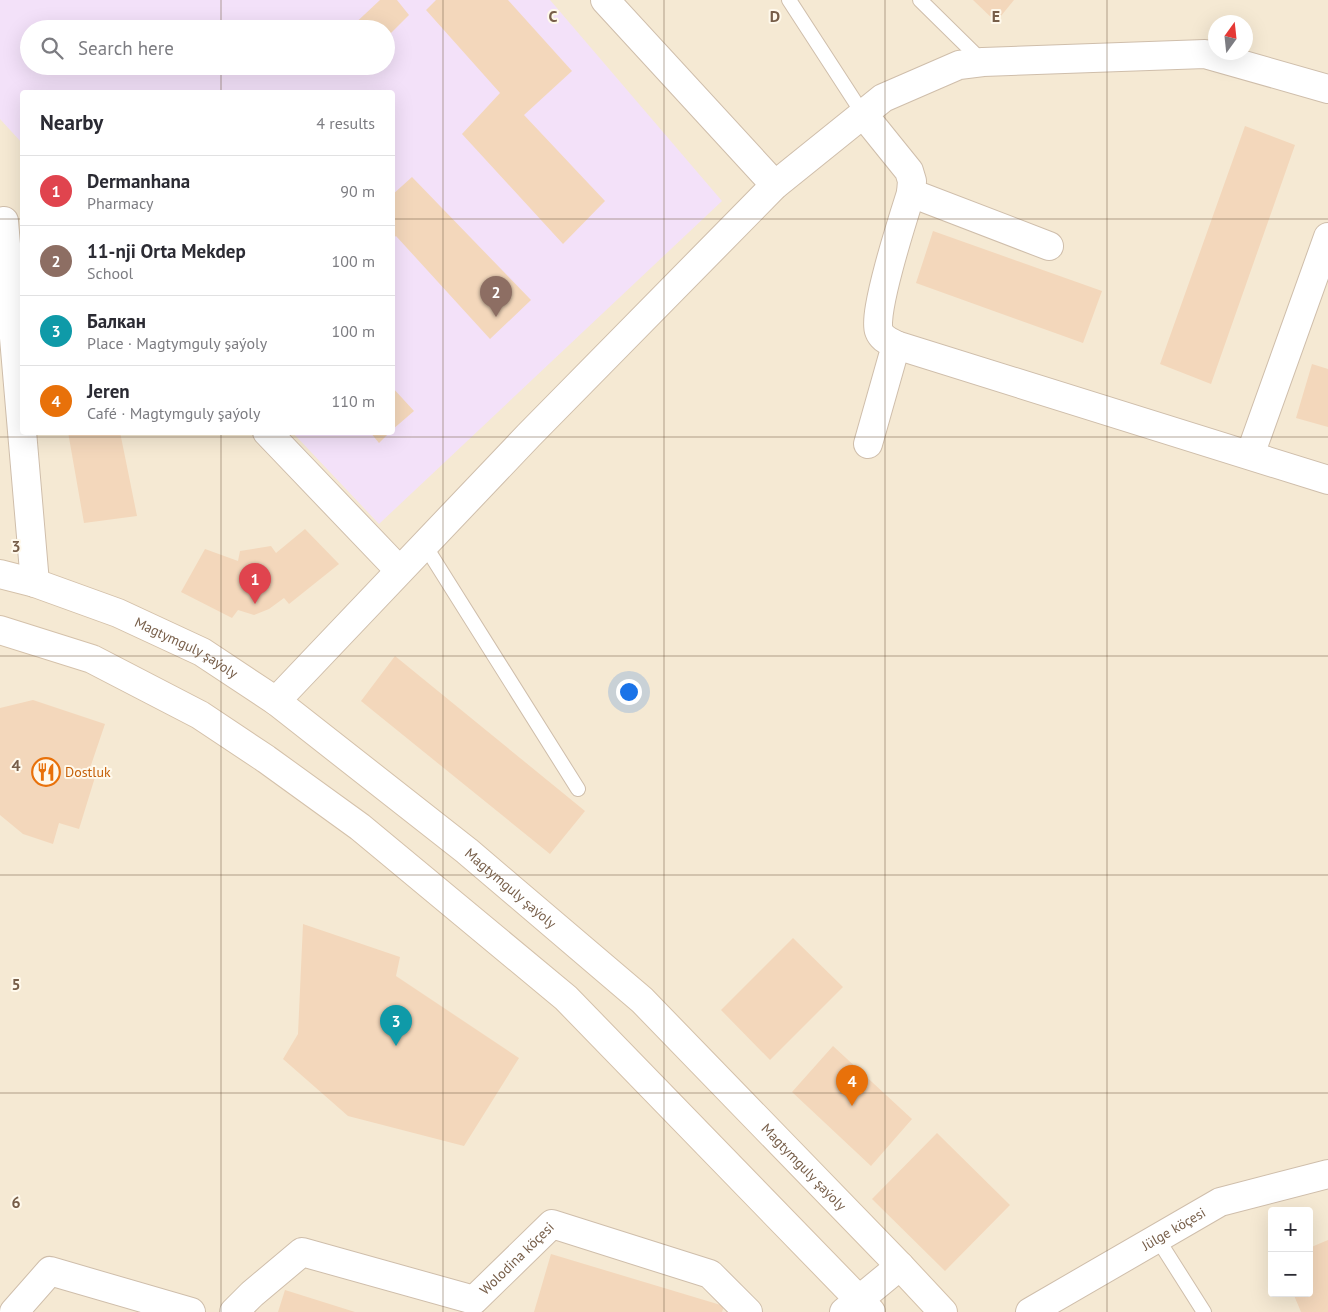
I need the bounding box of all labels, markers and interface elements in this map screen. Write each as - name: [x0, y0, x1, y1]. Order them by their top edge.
- text: C: [549, 6, 558, 26]
- text: D: [770, 6, 780, 26]
- text: E: [992, 6, 1000, 26]
- north arrow: [1208, 15, 1253, 60]
- search box: [20, 20, 395, 75]
- icon: search: [38, 34, 66, 62]
- text: Search here: [78, 36, 174, 60]
- text: Nearby: [40, 109, 103, 136]
- text: 4 results: [316, 113, 375, 133]
- text: Dermanhana: [87, 169, 190, 193]
- text: 1: [51, 181, 61, 201]
- text: 90 m: [340, 181, 375, 201]
- text: Pharmacy: [87, 193, 153, 213]
- text: 11-nji Orta Mekdep: [87, 239, 246, 263]
- text: 2: [51, 251, 61, 271]
- text: 100 m: [332, 251, 375, 271]
- text: School: [87, 263, 133, 283]
- pin: 2: [480, 276, 512, 317]
- text: Балкан: [87, 309, 146, 333]
- text: 3: [51, 321, 61, 341]
- text: 100 m: [332, 321, 375, 341]
- text: Place · Magtymguly şaýoly: [87, 333, 267, 353]
- text: Jeren: [87, 379, 130, 403]
- text: 4: [51, 391, 61, 411]
- text: 110 m: [332, 391, 375, 411]
- text: Café · Magtymguly şaýoly: [87, 403, 260, 423]
- text: 3: [11, 536, 21, 556]
- pin: 1: [239, 563, 271, 604]
- street label: Magtymguly şaýoly: [132, 613, 242, 683]
- your location: [616, 679, 642, 705]
- text: 4: [11, 755, 21, 775]
- restaurant icon: Dostluk: [31, 757, 61, 787]
- place label: Dostluk: [65, 763, 111, 781]
- street label: Magtymguly şaýoly: [461, 844, 560, 932]
- text: 5: [11, 974, 21, 994]
- pin: 3: [380, 1005, 412, 1046]
- pin: 4: [836, 1065, 868, 1106]
- street label: Magtymguly şaýoly: [758, 1120, 851, 1215]
- text: 6: [11, 1192, 21, 1212]
- street label: Jülge köçesi: [1138, 1203, 1209, 1255]
- map controls: [1268, 1207, 1313, 1297]
- button: +: [1268, 1207, 1313, 1252]
- street label: Wolodina köçesi: [476, 1218, 558, 1299]
- button: −: [1268, 1252, 1313, 1297]

